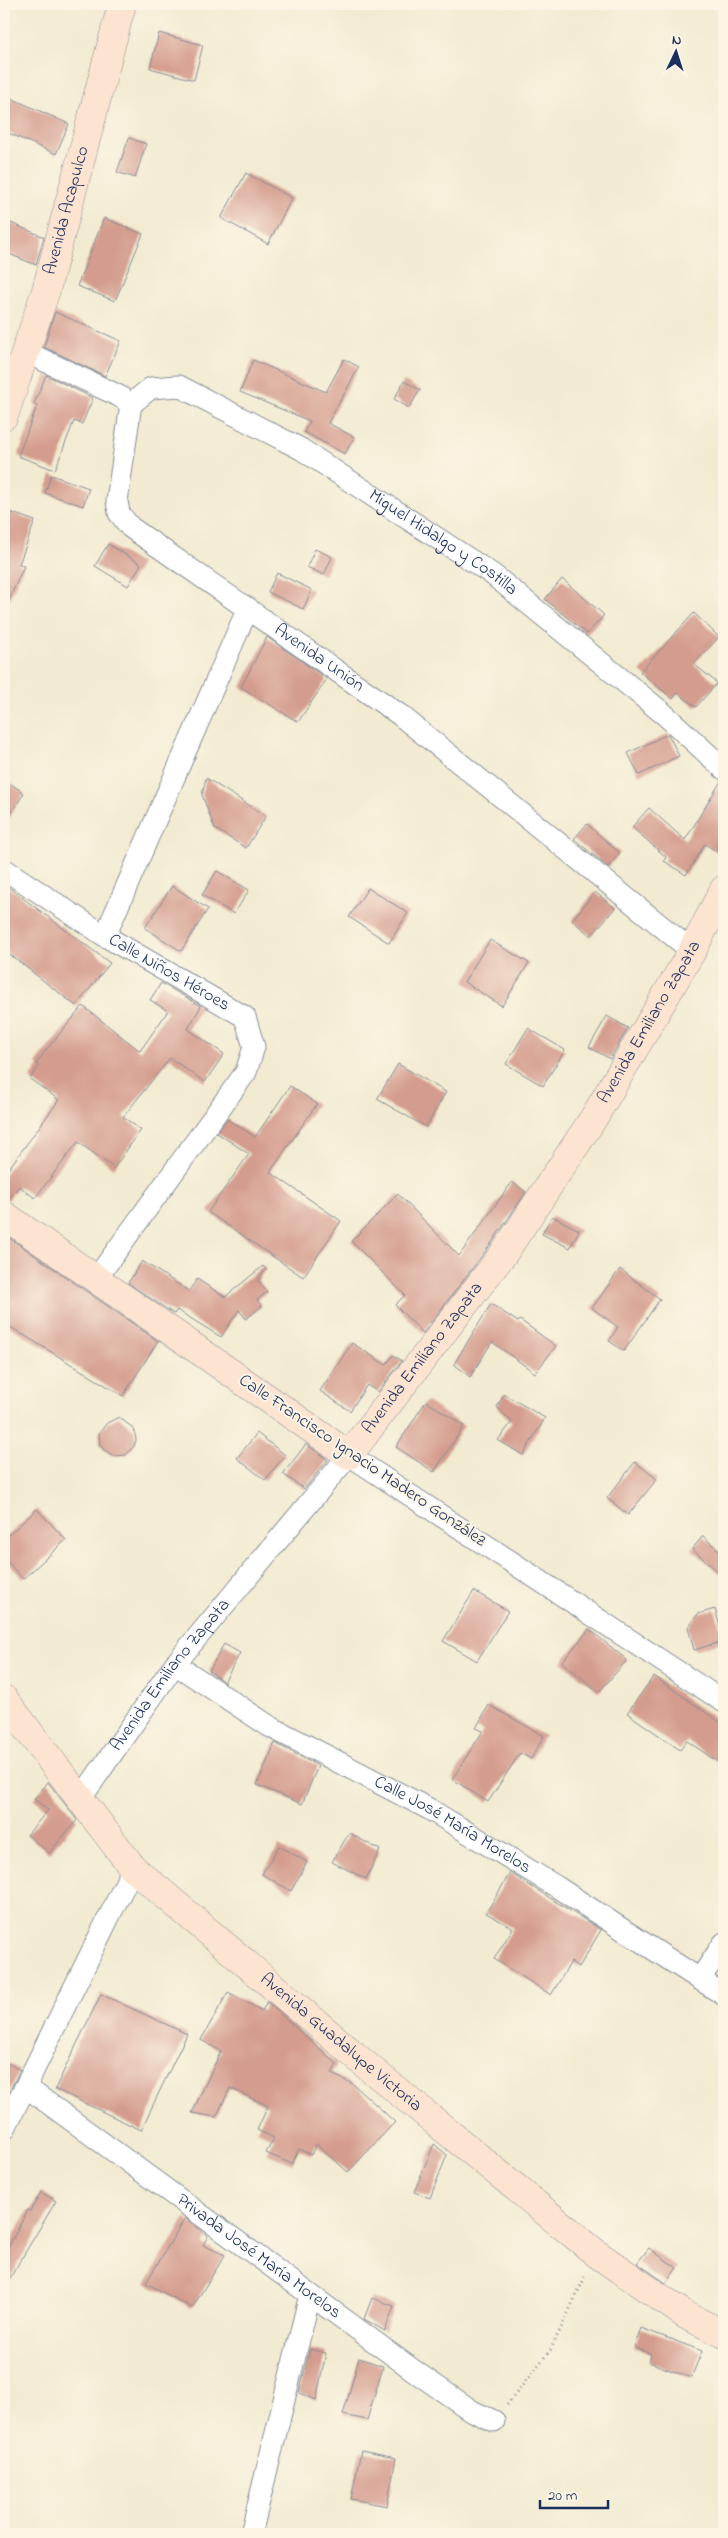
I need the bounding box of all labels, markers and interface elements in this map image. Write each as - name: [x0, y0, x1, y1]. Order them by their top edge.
- north arrow: [650, 28, 700, 78]
- text: N: [671, 30, 682, 51]
- street label: Avenida Acapulco: [38, 143, 97, 278]
- street label: Miguel Hidalgo y Costilla: [363, 483, 523, 602]
- street label: Avenida Unión: [268, 618, 369, 699]
- street label: Calle Niños Héroes: [103, 928, 234, 1018]
- street label: Avenida Emiliano Zapata: [592, 936, 708, 1109]
- street label: Avenida Emiliano Zapata: [356, 1277, 490, 1440]
- street label: Calle Francisco Ignacio Madero González: [232, 1368, 491, 1555]
- street label: Avenida Emiliano Zapata: [104, 1593, 237, 1757]
- street label: Calle José María Morelos: [369, 1770, 536, 1881]
- street label: Avenida Guadalupe Victoria: [254, 1967, 427, 2119]
- street label: Privada José María Morelos: [171, 2188, 346, 2326]
- scale bar: [540, 2478, 608, 2510]
- text: 20 m: [548, 2485, 578, 2507]

